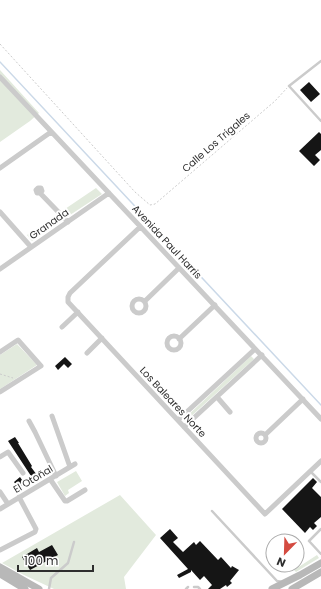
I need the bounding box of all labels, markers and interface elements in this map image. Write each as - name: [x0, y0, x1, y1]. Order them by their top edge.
- street label: Calle Los Trigales: [179, 108, 253, 176]
- street label: Avenida Paul Harris: [129, 202, 205, 282]
- street label: Granada: [26, 205, 72, 243]
- street label: Los Baleares Norte: [136, 363, 210, 441]
- street label: El Otoñal: [10, 461, 56, 497]
- north arrow: [265, 533, 305, 573]
- scale bar: [18, 547, 93, 573]
- text: 100 m: [24, 552, 58, 569]
- text: N: [274, 553, 288, 571]

